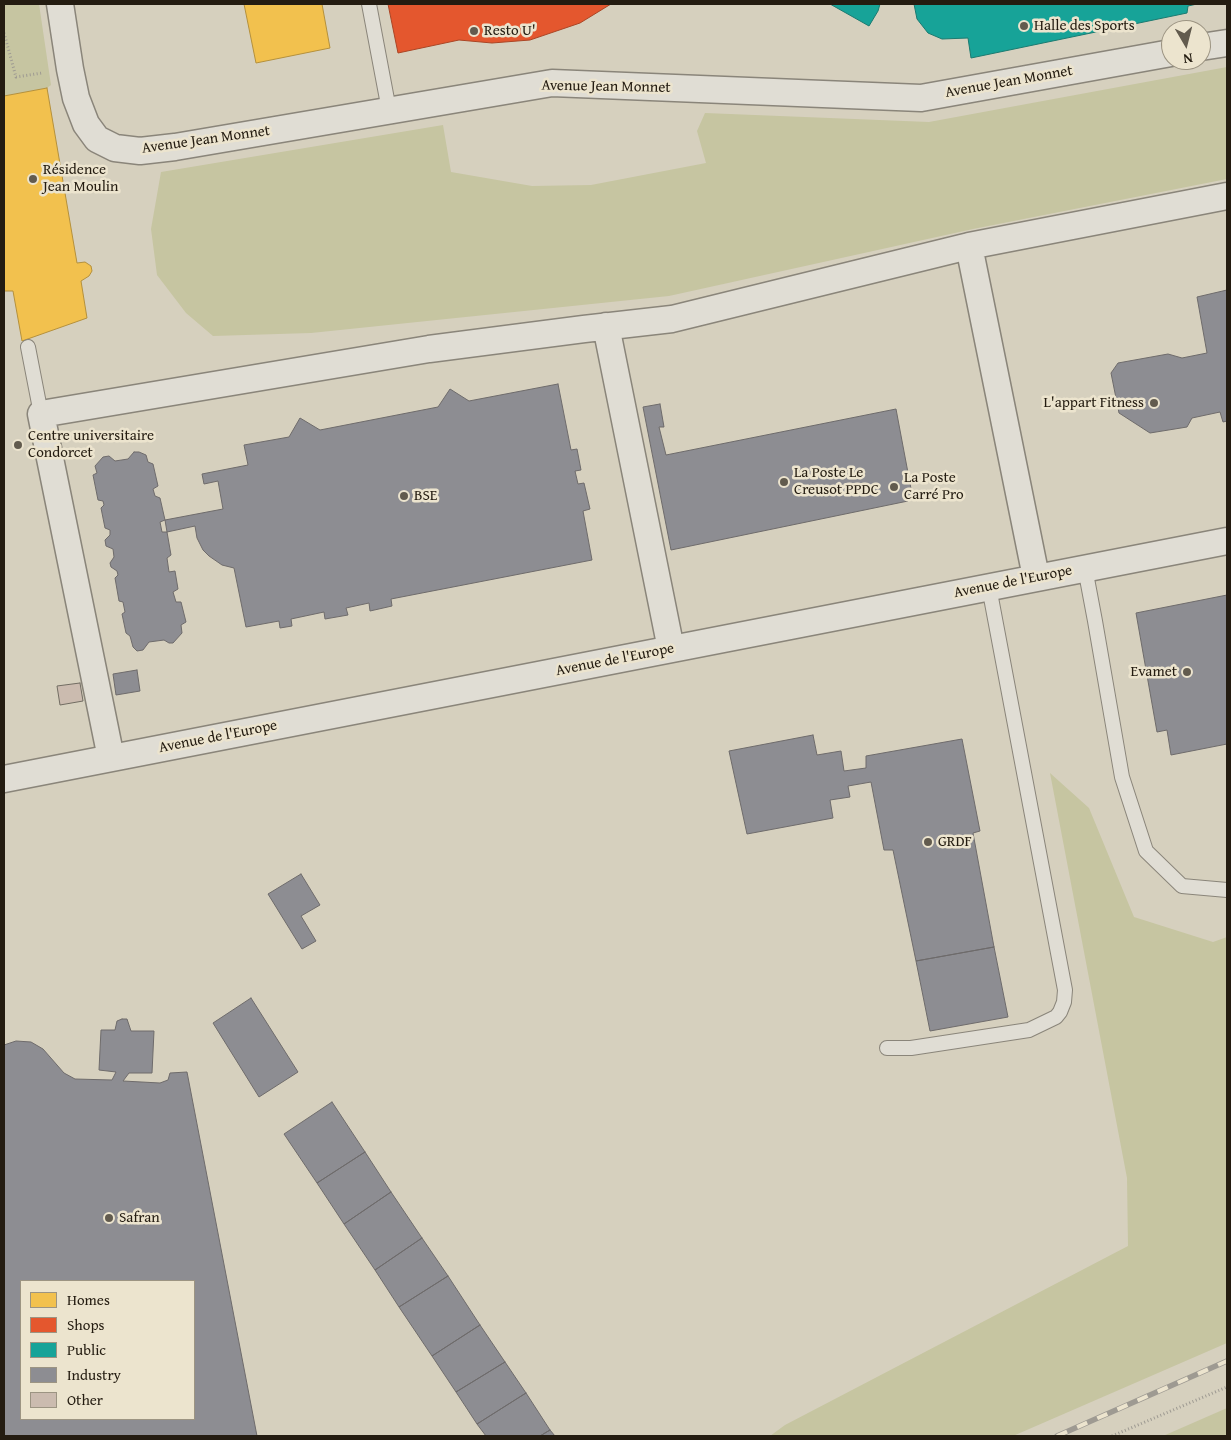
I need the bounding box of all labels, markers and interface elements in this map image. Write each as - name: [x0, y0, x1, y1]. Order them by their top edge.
- place label: Halle des Sports: [1034, 17, 1135, 35]
- marker: Halle des Sports: [1018, 20, 1030, 32]
- north arrow: [1161, 20, 1211, 70]
- place label: Resto U': [484, 22, 536, 40]
- marker: Resto U': [468, 25, 480, 37]
- text: N: [1182, 48, 1194, 69]
- street label: Avenue Jean Monnet: [944, 62, 1074, 102]
- street label: Avenue Jean Monnet: [541, 77, 671, 97]
- street label: Avenue Jean Monnet: [141, 122, 271, 158]
- place label: Résidence Jean Moulin: [43, 161, 118, 196]
- marker: Résidence Jean Moulin: [27, 173, 39, 185]
- place label: L'appart Fitness: [1043, 394, 1144, 412]
- marker: L'appart Fitness: [1148, 397, 1160, 409]
- place label: Centre universitaire Condorcet: [28, 427, 154, 462]
- marker: Centre universitaire Condorcet: [12, 439, 24, 451]
- place label: La Poste Le Creusot PPDC: [794, 464, 879, 499]
- place label: La Poste Carré Pro: [904, 469, 964, 504]
- marker: La Poste Le Creusot PPDC: [778, 476, 790, 488]
- marker: La Poste Carré Pro: [888, 481, 900, 493]
- place label: BSE: [414, 487, 437, 505]
- marker: BSE: [398, 490, 410, 502]
- street label: Avenue de l'Europe: [952, 562, 1074, 602]
- street label: Avenue de l'Europe: [554, 640, 676, 680]
- place label: Evamet: [1131, 663, 1177, 681]
- marker: Evamet: [1181, 666, 1193, 678]
- street label: Avenue de l'Europe: [157, 717, 279, 757]
- place label: GRDF: [938, 833, 972, 851]
- marker: GRDF: [922, 836, 934, 848]
- place label: Safran: [119, 1209, 160, 1227]
- marker: Safran: [103, 1212, 115, 1224]
- legend: [20, 1280, 195, 1420]
- text: Homes: [67, 1289, 110, 1310]
- text: Shops: [67, 1314, 104, 1335]
- text: Public: [67, 1339, 106, 1360]
- text: Industry: [67, 1364, 121, 1385]
- text: Other: [67, 1389, 103, 1410]

